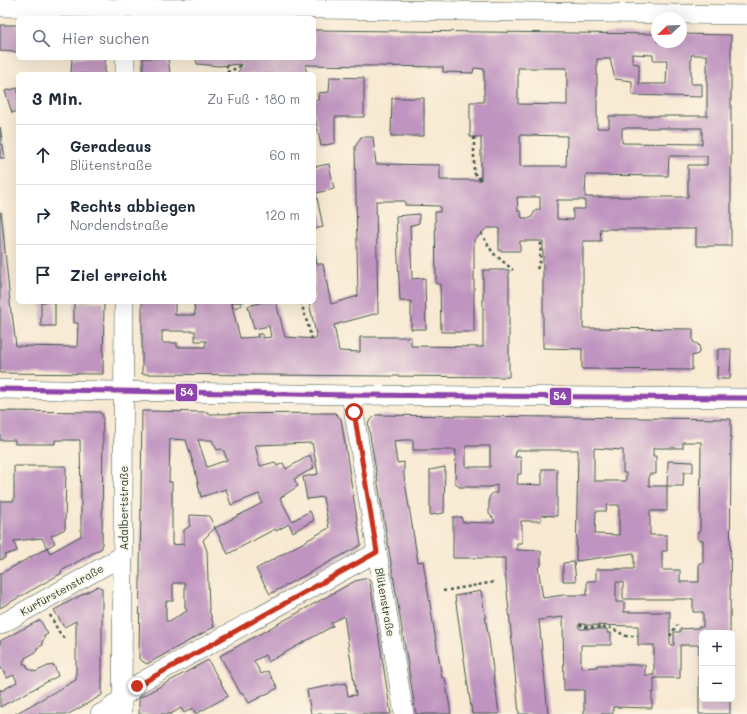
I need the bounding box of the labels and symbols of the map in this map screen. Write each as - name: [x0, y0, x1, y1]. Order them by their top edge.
- north arrow: [651, 12, 687, 48]
- line badge: 54: [175, 383, 198, 402]
- text: 54: [180, 384, 194, 399]
- line badge: 54: [549, 387, 572, 406]
- text: 54: [553, 388, 567, 403]
- route start: [345, 403, 363, 421]
- street label: Adalbertstraße: [116, 465, 131, 550]
- street label: Kurfürstenstraße: [17, 560, 106, 619]
- street label: Blütenstraße: [372, 566, 399, 638]
- route end: [128, 677, 146, 695]

